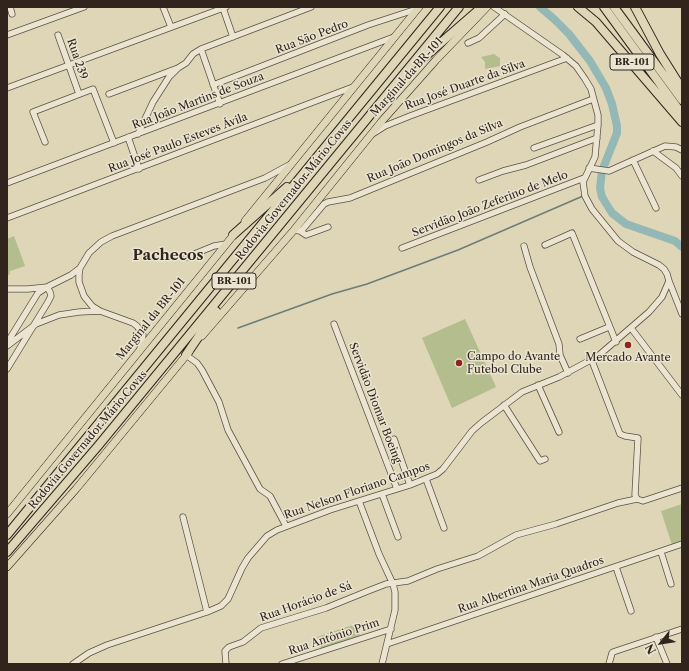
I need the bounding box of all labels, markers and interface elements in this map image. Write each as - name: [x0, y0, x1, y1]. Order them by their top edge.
- street label: Rua São Pedro: [274, 17, 350, 57]
- street label: Marginal da BR-101: [368, 35, 446, 119]
- street label: Rua 239: [64, 37, 90, 81]
- road number: BR-101: [610, 54, 654, 70]
- street label: Rua José Duarte da Silva: [403, 57, 527, 113]
- street label: Rua João Martins de Souza: [130, 70, 266, 132]
- street label: Rua José Paulo Esteves Ávila: [107, 110, 249, 176]
- street label: Rua João Domingos da Silva: [365, 116, 505, 186]
- street label: Rodovia Governador Mário Covas: [233, 117, 355, 263]
- street label: Servidão João Zeferino de Melo: [410, 168, 570, 240]
- district label: Pachecos: [133, 247, 203, 265]
- road number: BR-101: [212, 273, 256, 289]
- street label: Marginal da BR-101: [114, 275, 188, 363]
- marker: Mercado Avante: [623, 340, 633, 350]
- street label: Servidão Diomar Boeing: [346, 341, 404, 465]
- place label: Campo do Avante Futebol Clube: [467, 350, 560, 376]
- place label: Mercado Avante: [585, 351, 671, 365]
- marker: Campo do Avante Futebol Clube: [454, 358, 464, 368]
- street label: Rodovia Governador Mário Covas: [26, 368, 150, 512]
- street label: Rua Nelson Floriano Campos: [282, 460, 432, 522]
- street label: Rua Albertina Maria Quadros: [456, 554, 606, 616]
- street label: Rua Horácio de Sá: [258, 579, 354, 625]
- street label: Rua Antônio Prim: [287, 616, 381, 658]
- north arrow: [641, 623, 681, 663]
- text: N: [642, 641, 659, 657]

